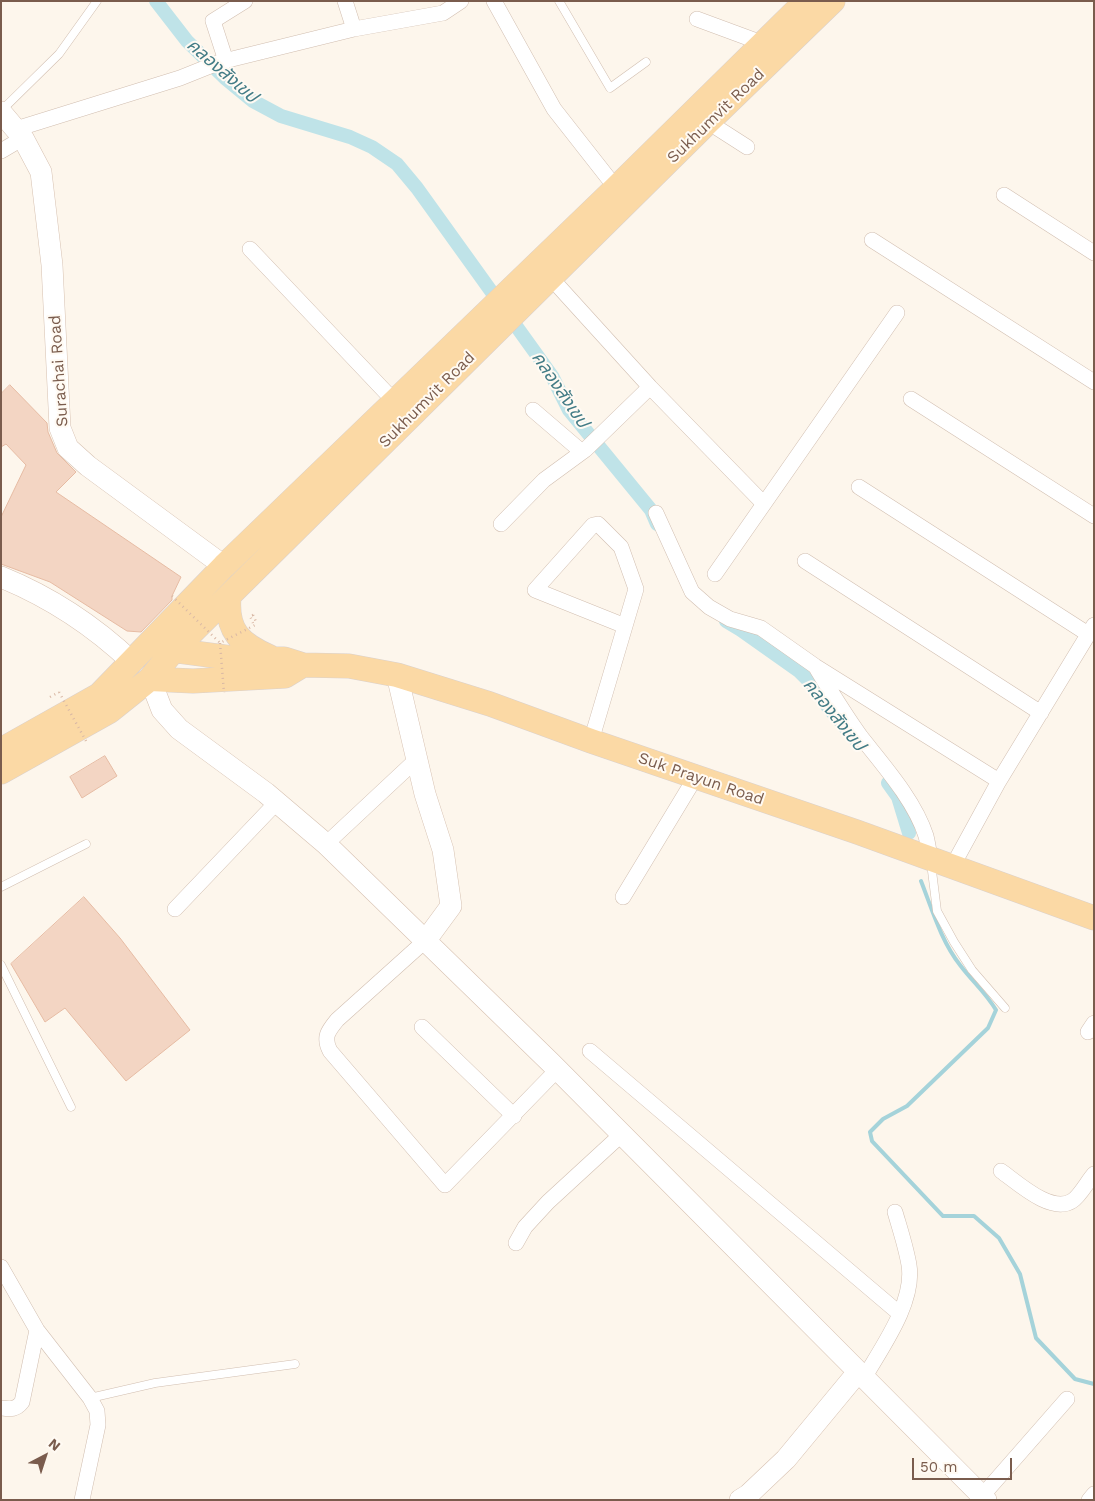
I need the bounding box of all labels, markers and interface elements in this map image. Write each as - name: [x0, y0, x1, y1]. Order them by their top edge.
- water label: คลองสังเขป: [182, 34, 262, 108]
- street label: Sukhumvit Road: [663, 65, 769, 167]
- street label: Surachai Road: [46, 314, 72, 428]
- street label: Sukhumvit Road: [375, 348, 479, 452]
- water label: คลองสังเขป: [527, 348, 593, 432]
- water label: คลองสังเขป: [798, 674, 870, 756]
- street label: Suk Prayun Road: [636, 748, 766, 810]
- north arrow: [20, 1431, 70, 1481]
- text: N: [46, 1435, 64, 1454]
- scale bar: [915, 1448, 1015, 1480]
- text: 50 m: [920, 1458, 957, 1476]

